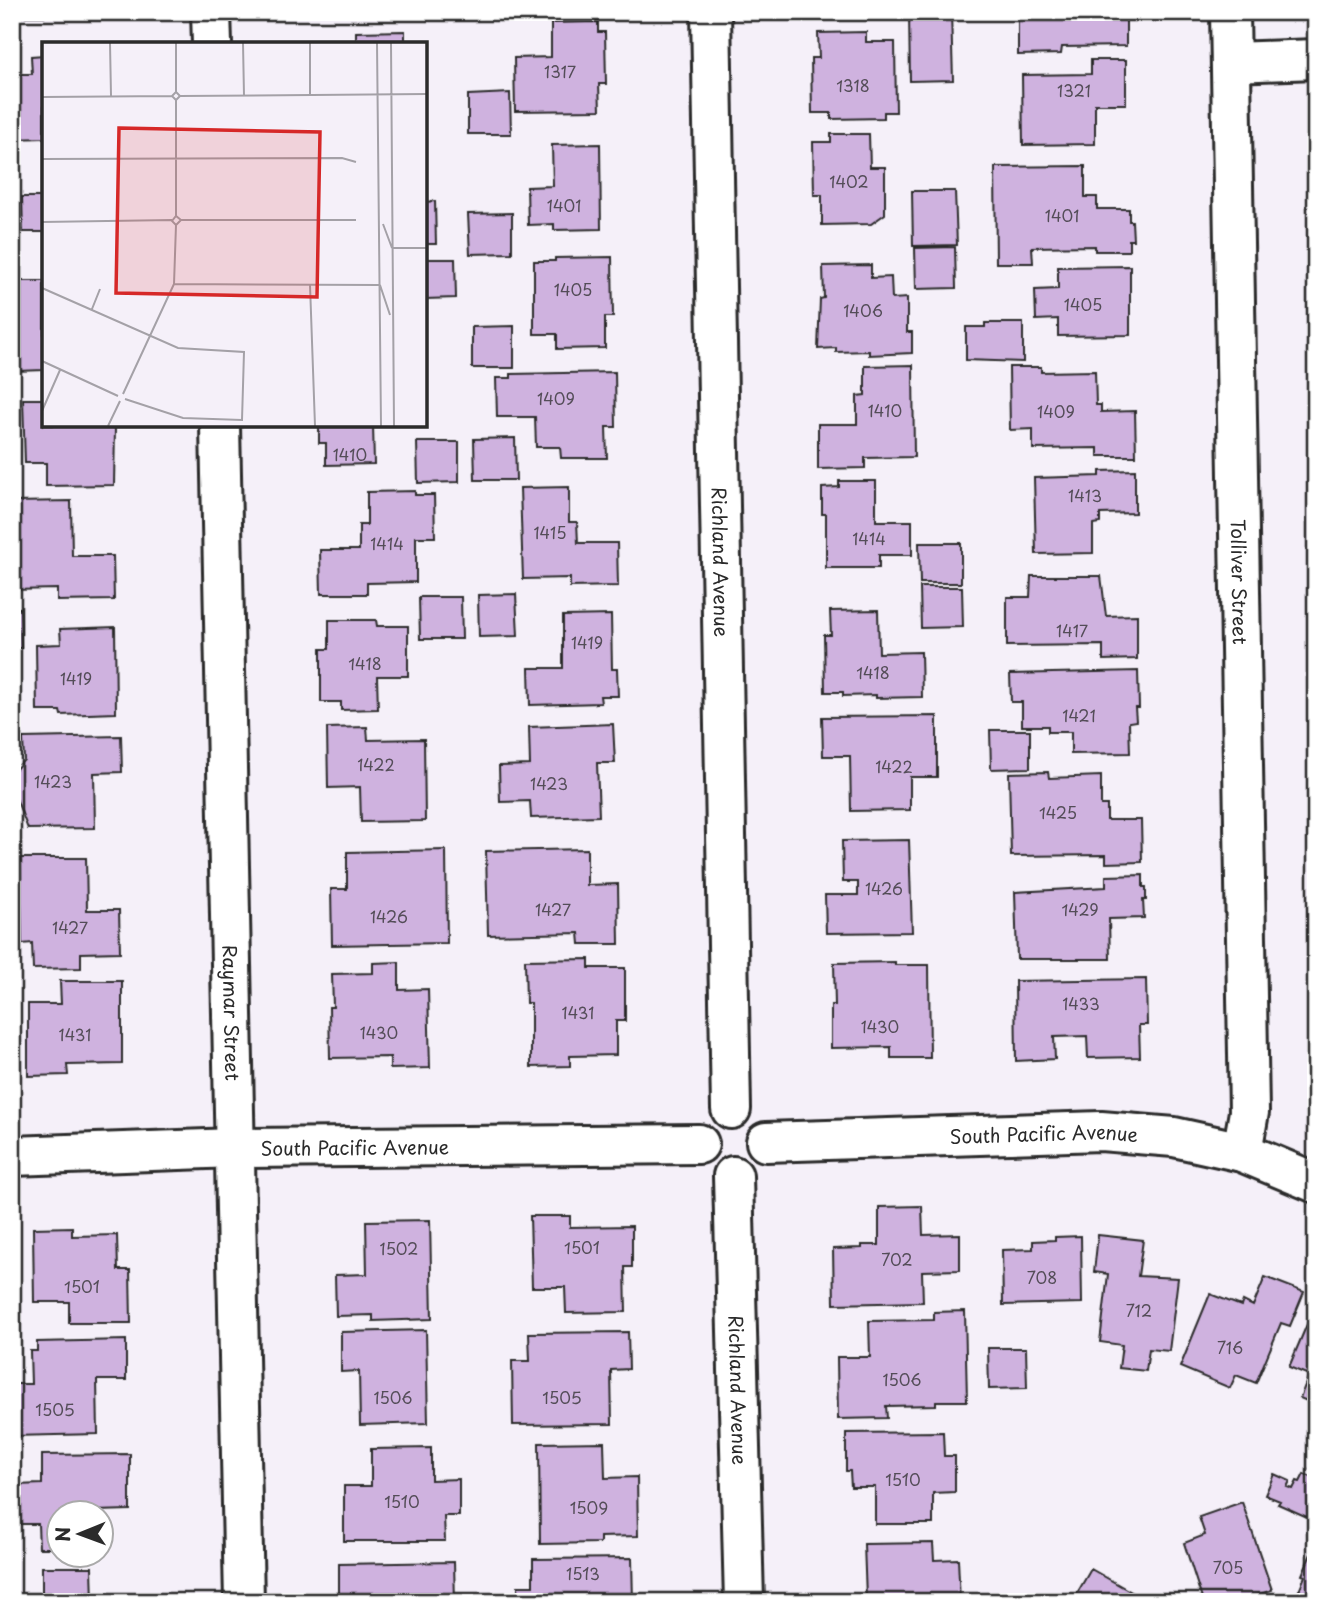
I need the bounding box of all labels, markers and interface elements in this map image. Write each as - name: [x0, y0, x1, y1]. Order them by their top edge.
- inset map: [42, 42, 427, 427]
- house number: 1317: [544, 59, 576, 83]
- house number: 1318: [836, 73, 870, 97]
- house number: 1321: [1057, 78, 1091, 102]
- house number: 1402: [829, 169, 869, 193]
- house number: 1401: [547, 193, 581, 217]
- house number: 1401: [1045, 203, 1079, 227]
- house number: 1405: [554, 277, 592, 301]
- house number: 1405: [1064, 292, 1102, 316]
- house number: 1406: [843, 298, 883, 322]
- house number: 1409: [537, 386, 575, 410]
- house number: 1410: [868, 398, 902, 422]
- house number: 1409: [1037, 399, 1075, 423]
- house number: 1410: [333, 442, 367, 466]
- house number: 1413: [1068, 483, 1102, 507]
- street label: Richland Avenue: [706, 487, 736, 637]
- street label: Tolliver Street: [1225, 519, 1255, 645]
- house number: 1415: [533, 520, 567, 544]
- house number: 1414: [852, 526, 886, 550]
- house number: 1414: [370, 531, 404, 555]
- house number: 1417: [1056, 618, 1088, 642]
- house number: 1419: [571, 630, 603, 654]
- house number: 1418: [348, 651, 382, 675]
- house number: 1418: [856, 660, 890, 684]
- house number: 1419: [60, 666, 92, 690]
- house number: 1421: [1062, 703, 1096, 727]
- house number: 1422: [357, 752, 395, 776]
- house number: 1422: [875, 754, 913, 778]
- house number: 1423: [34, 769, 72, 793]
- house number: 1423: [530, 771, 568, 795]
- house number: 1425: [1039, 800, 1077, 824]
- house number: 1426: [865, 876, 903, 900]
- house number: 1427: [535, 897, 571, 921]
- house number: 1429: [1061, 897, 1099, 921]
- house number: 1426: [370, 904, 408, 928]
- house number: 1427: [52, 915, 88, 939]
- street label: Raymar Street: [217, 945, 247, 1081]
- house number: 1433: [1062, 991, 1100, 1015]
- house number: 1431: [562, 1000, 594, 1024]
- house number: 1430: [861, 1014, 899, 1038]
- house number: 1430: [360, 1020, 398, 1044]
- house number: 1431: [59, 1022, 91, 1046]
- street label: South Pacific Avenue: [949, 1117, 1139, 1150]
- street label: South Pacific Avenue: [261, 1132, 449, 1162]
- house number: 1501: [564, 1235, 600, 1259]
- house number: 1502: [380, 1236, 418, 1260]
- house number: 702: [881, 1247, 913, 1271]
- house number: 708: [1027, 1265, 1057, 1289]
- house number: 1501: [64, 1274, 100, 1298]
- house number: 712: [1126, 1298, 1152, 1322]
- street label: Richland Avenue: [723, 1315, 754, 1465]
- house number: 716: [1217, 1335, 1243, 1359]
- house number: 1506: [882, 1367, 922, 1391]
- house number: 1506: [373, 1385, 413, 1409]
- house number: 1505: [542, 1385, 582, 1409]
- house number: 1505: [35, 1397, 75, 1421]
- house number: 1510: [885, 1467, 921, 1491]
- house number: 1510: [384, 1489, 420, 1513]
- house number: 1509: [570, 1495, 608, 1519]
- north arrow: [46, 1498, 116, 1568]
- text: N: [48, 1527, 76, 1542]
- house number: 705: [1213, 1555, 1243, 1579]
- house number: 1513: [566, 1561, 600, 1585]

